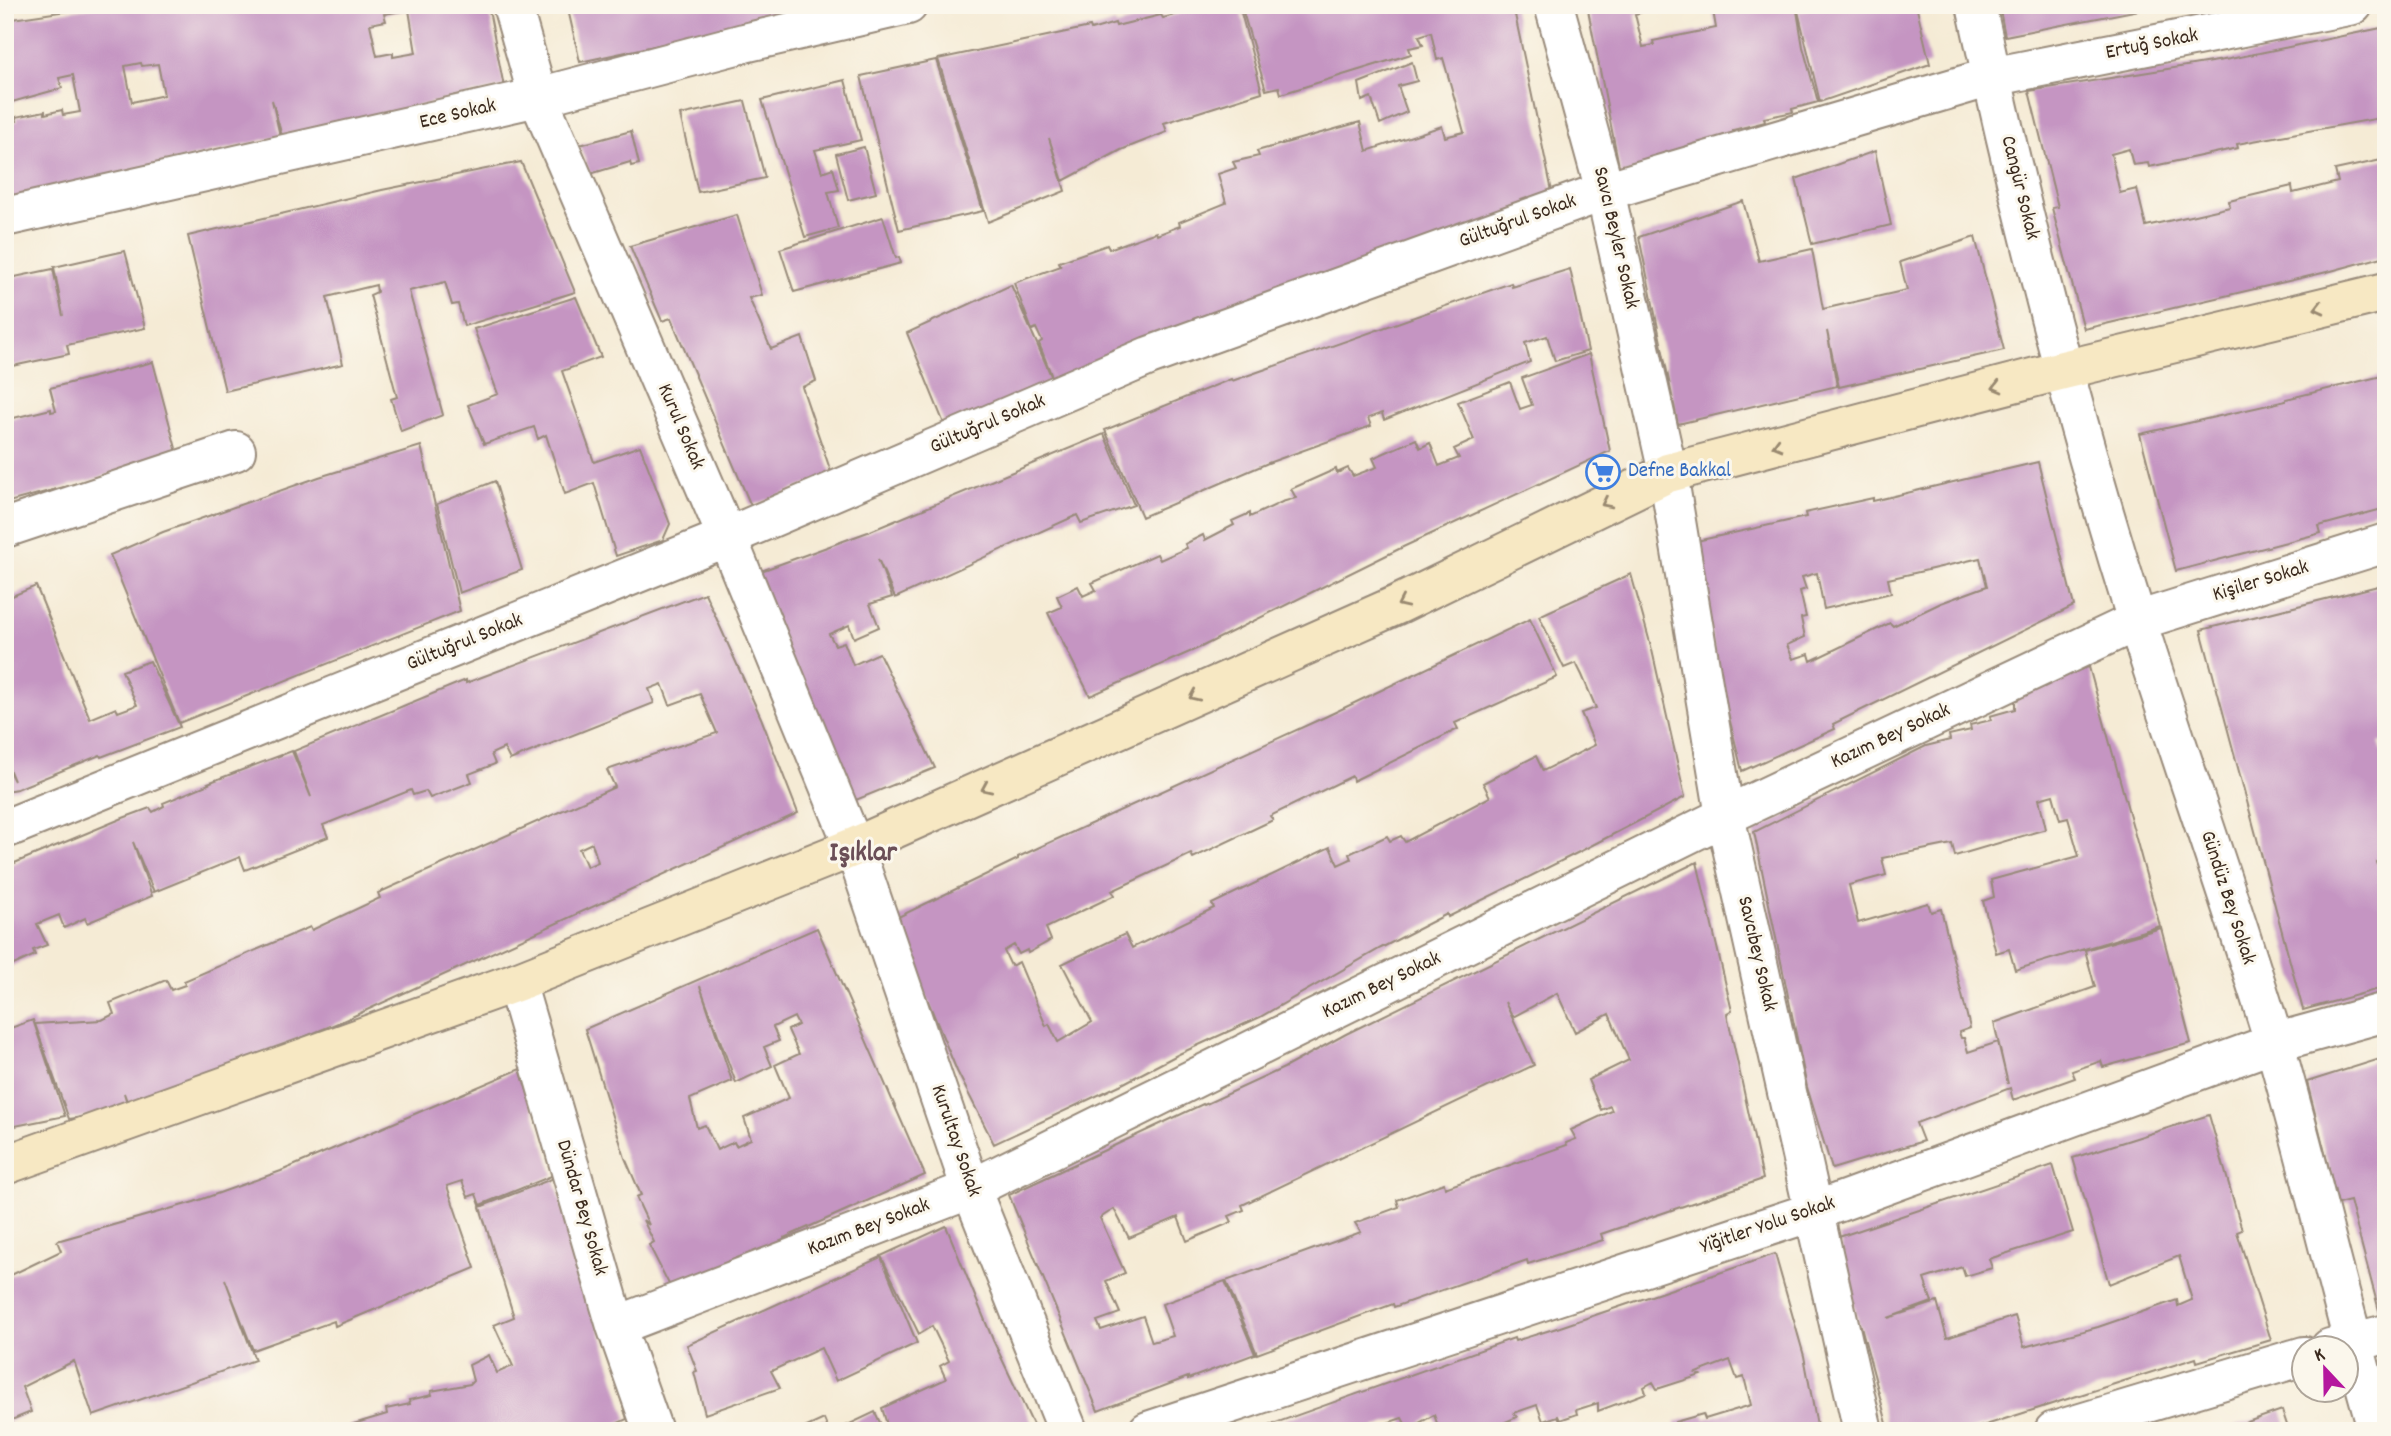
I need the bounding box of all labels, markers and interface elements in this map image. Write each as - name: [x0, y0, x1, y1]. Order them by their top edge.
- street label: Ertuğ Sokak: [2103, 21, 2201, 69]
- street label: Ece Sokak: [417, 92, 499, 138]
- street label: Cangür Sokak: [1992, 133, 2046, 243]
- street label: Savcı Beyler Sokak: [1584, 164, 1646, 312]
- street label: Gültuğrul Sokak: [1455, 187, 1581, 257]
- one-way arrow: [2313, 300, 2325, 314]
- street label: Kurul Sokak: [648, 379, 712, 475]
- one-way arrow: [1991, 379, 2003, 393]
- street label: Gültuğrul Sokak: [926, 387, 1050, 463]
- one-way arrow: [1771, 436, 1783, 451]
- supermarket icon: Defne Bakkal: [1584, 453, 1622, 491]
- place label: Defne Bakkal: [1628, 457, 1731, 487]
- one-way arrow: [1601, 495, 1613, 509]
- street label: Kişiler Sokak: [2209, 553, 2313, 611]
- one-way arrow: [1397, 595, 1409, 609]
- street label: Gültuğrul Sokak: [402, 606, 528, 680]
- one-way arrow: [1189, 688, 1201, 702]
- street label: Kazım Bey Sokak: [1826, 696, 1956, 778]
- one-way arrow: [981, 780, 993, 794]
- street label: Gündüz Bey Sokak: [2191, 827, 2263, 969]
- district label: Işıklar: [829, 835, 897, 875]
- street label: Savcıbey Sokak: [1728, 893, 1784, 1015]
- street label: Kazım Bey Sokak: [1318, 944, 1446, 1028]
- street label: Kurultay Sokak: [922, 1081, 988, 1201]
- street label: Dündar Bey Sokak: [547, 1137, 615, 1279]
- street label: Yiğitler Yolu Sokak: [1697, 1189, 1839, 1263]
- street label: Kazım Bey Sokak: [803, 1191, 935, 1265]
- north arrow: [2290, 1334, 2360, 1404]
- text: K: [2311, 1342, 2329, 1371]

